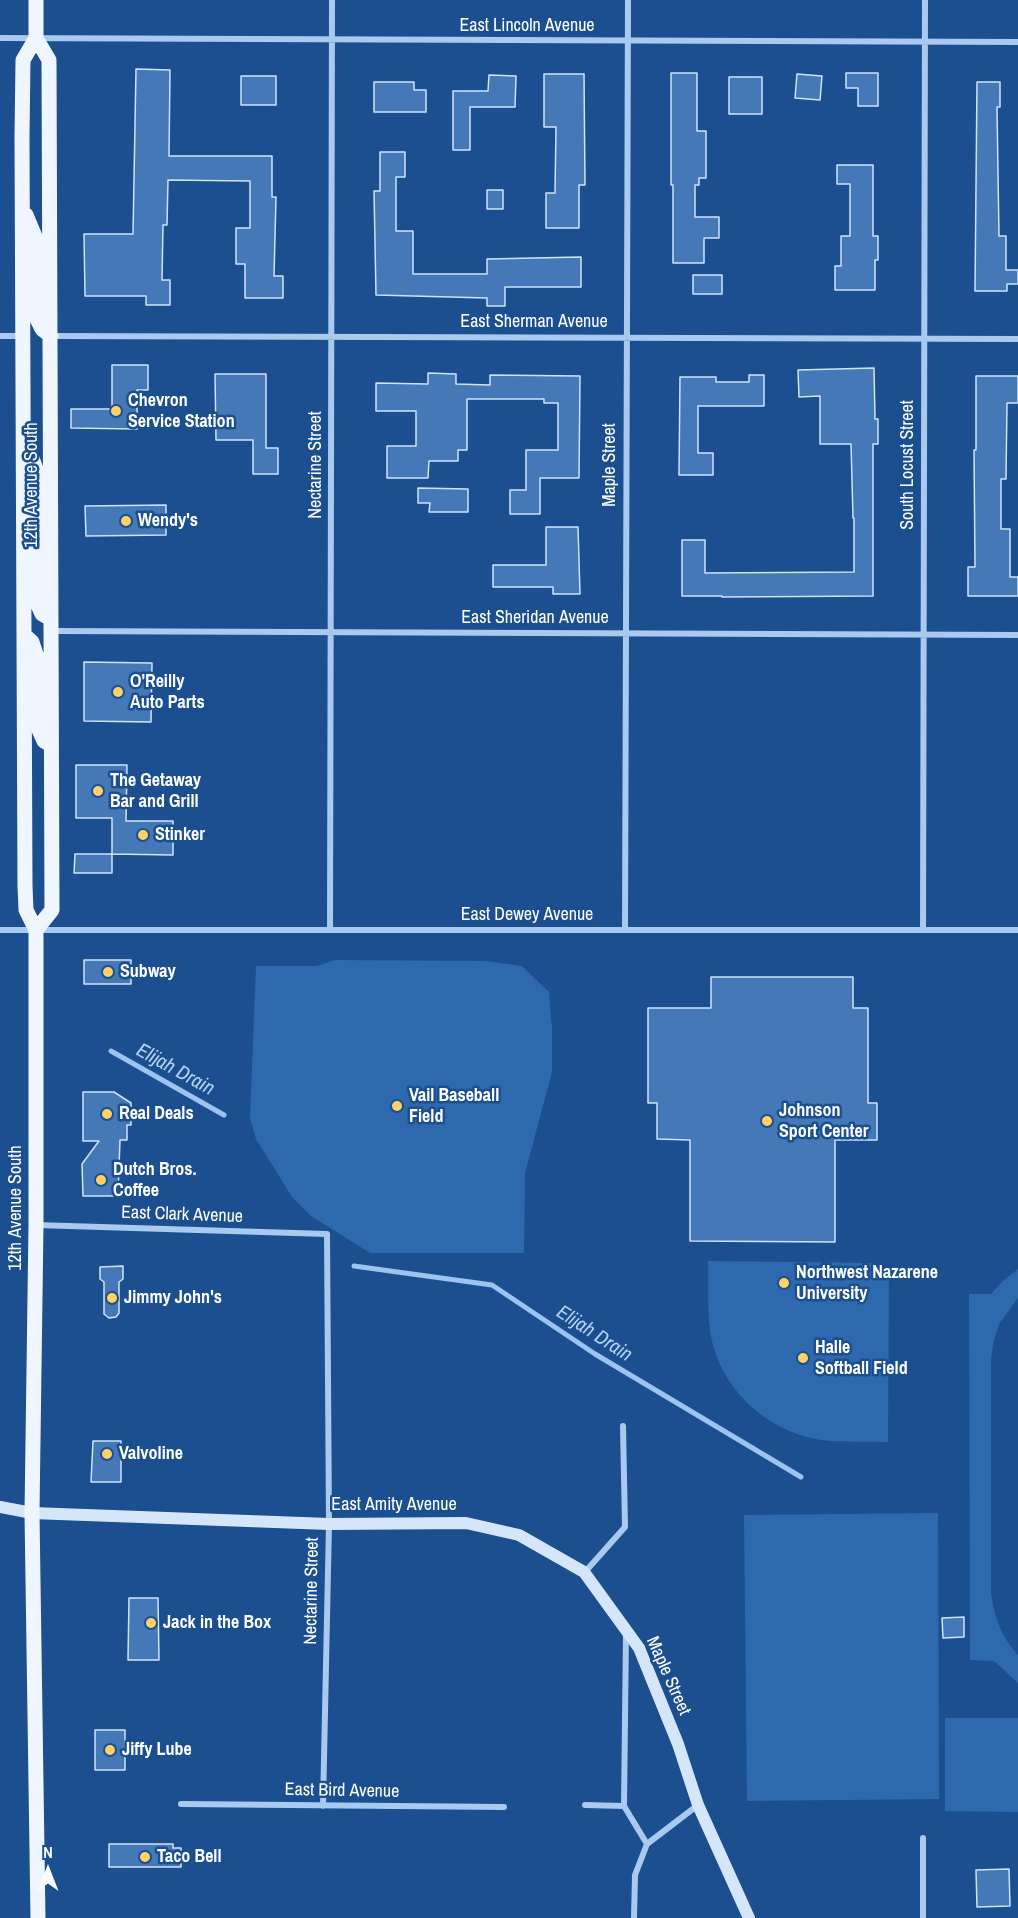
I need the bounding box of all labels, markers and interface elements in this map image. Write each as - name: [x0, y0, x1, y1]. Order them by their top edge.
- street label: East Lincoln Avenue: [459, 15, 595, 37]
- street label: East Sherman Avenue: [460, 311, 608, 333]
- place label: Chevron Service Station: [128, 390, 235, 432]
- street label: South Locust Street: [897, 400, 919, 530]
- marker: Chevron Service Station: [109, 404, 123, 418]
- street label: Nectarine Street: [305, 411, 327, 519]
- street label: 12th Avenue South: [21, 422, 43, 548]
- street label: Maple Street: [599, 423, 621, 507]
- place label: Wendy's: [138, 510, 198, 532]
- marker: Wendy's: [119, 514, 133, 528]
- street label: East Sheridan Avenue: [461, 607, 609, 629]
- place label: O'Reilly Auto Parts: [130, 671, 205, 714]
- marker: O'Reilly Auto Parts: [111, 685, 125, 699]
- place label: The Getaway Bar and Grill: [110, 770, 201, 812]
- marker: The Getaway Bar and Grill: [91, 784, 105, 798]
- place label: Stinker: [155, 824, 205, 846]
- marker: Stinker: [136, 828, 150, 842]
- street label: East Dewey Avenue: [461, 904, 593, 926]
- place label: Subway: [120, 961, 176, 983]
- marker: Subway: [101, 965, 115, 979]
- water label: Elijah Drain: [132, 1039, 218, 1101]
- place label: Vail Baseball Field: [409, 1085, 499, 1128]
- marker: Vail Baseball Field: [390, 1099, 404, 1113]
- place label: Johnson Sport Center: [779, 1100, 868, 1142]
- place label: Real Deals: [119, 1103, 194, 1125]
- marker: Real Deals: [100, 1107, 114, 1121]
- marker: Johnson Sport Center: [760, 1114, 774, 1128]
- street label: 12th Avenue South: [5, 1145, 27, 1271]
- place label: Dutch Bros. Coffee: [113, 1159, 197, 1202]
- marker: Dutch Bros. Coffee: [94, 1173, 108, 1187]
- street label: East Clark Avenue: [121, 1202, 243, 1228]
- place label: Northwest Nazarene University: [796, 1262, 938, 1304]
- marker: Northwest Nazarene University: [777, 1276, 791, 1290]
- place label: Jimmy John's: [124, 1287, 222, 1309]
- marker: Jimmy John's: [105, 1291, 119, 1305]
- water label: Elijah Drain: [552, 1301, 636, 1367]
- place label: Halle Softball Field: [815, 1337, 908, 1380]
- marker: Halle Softball Field: [796, 1351, 810, 1365]
- place label: Valvoline: [119, 1443, 183, 1465]
- marker: Valvoline: [100, 1447, 114, 1461]
- street label: East Amity Avenue: [331, 1494, 457, 1516]
- street label: Nectarine Street: [300, 1537, 324, 1645]
- place label: Jack in the Box: [163, 1612, 271, 1634]
- marker: Jack in the Box: [144, 1616, 158, 1630]
- street label: Maple Street: [641, 1633, 695, 1719]
- place label: Jiffy Lube: [122, 1739, 192, 1761]
- marker: Jiffy Lube: [103, 1743, 117, 1757]
- street label: East Bird Avenue: [285, 1779, 399, 1803]
- north arrow: [18, 1840, 78, 1900]
- text: N: [43, 1841, 53, 1863]
- place label: Taco Bell: [157, 1846, 222, 1868]
- marker: Taco Bell: [138, 1850, 152, 1864]

